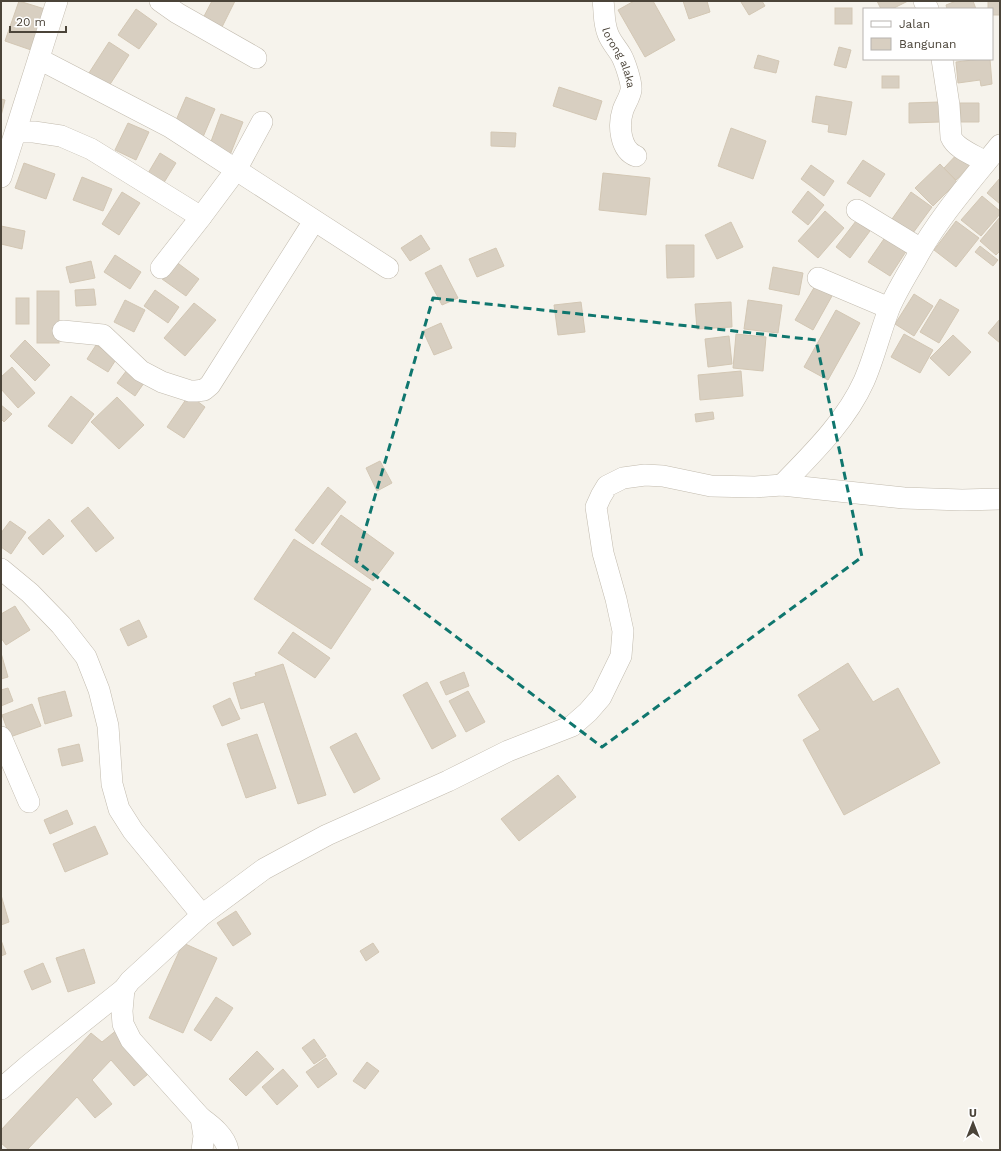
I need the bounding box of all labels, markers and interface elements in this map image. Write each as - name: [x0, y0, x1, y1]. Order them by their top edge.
- scale bar: [10, 8, 66, 34]
- legend: [863, 8, 993, 60]
- text: 20 m: [16, 15, 46, 29]
- text: Jalan: [899, 17, 930, 31]
- street label: lorong alaka: [600, 26, 638, 89]
- text: Bangunan: [899, 37, 957, 51]
- north arrow: [953, 1103, 993, 1143]
- text: U: [969, 1107, 977, 1120]

